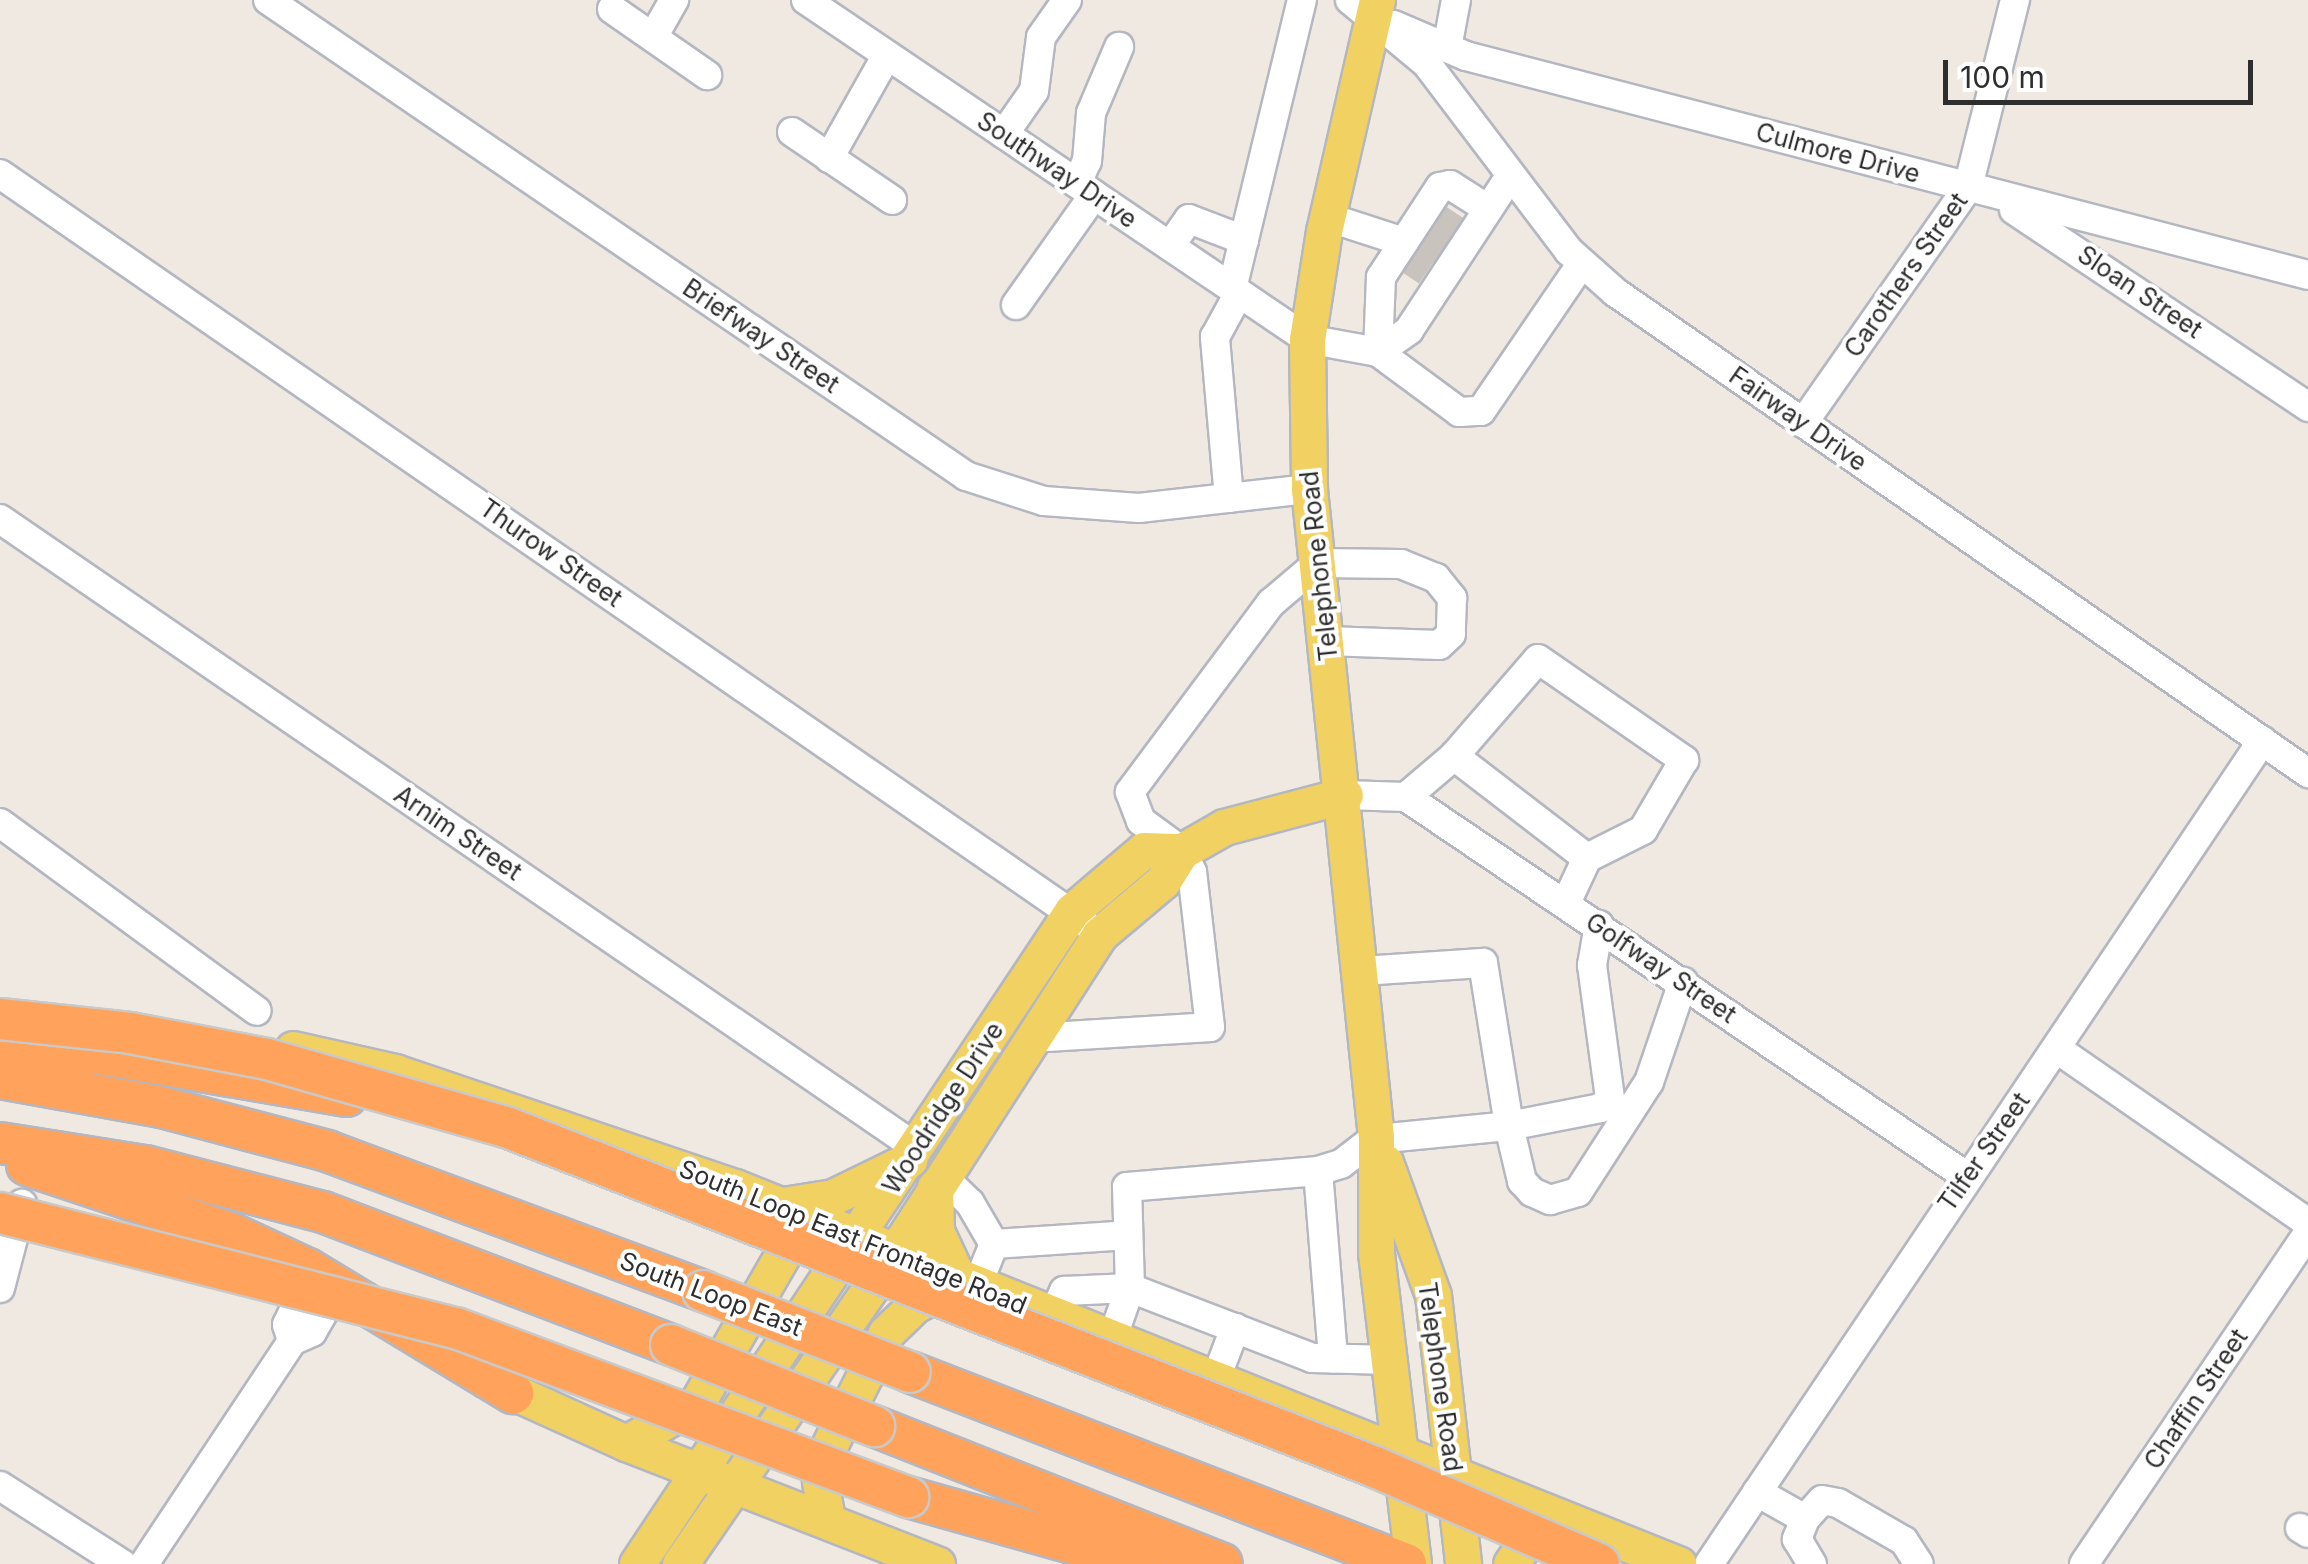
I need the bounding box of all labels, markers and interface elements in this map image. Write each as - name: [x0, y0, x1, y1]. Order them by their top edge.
- scale bar: [1948, 40, 2258, 102]
- text: 100 m: [1960, 59, 2045, 95]
- street label: Southway Drive: [972, 106, 1142, 234]
- street label: Culmore Drive: [1753, 117, 1923, 189]
- street label: Carothers Street: [1838, 187, 1974, 363]
- street label: Sloan Street: [2072, 239, 2208, 345]
- street label: Briefway Street: [677, 273, 845, 399]
- street label: Fairway Drive: [1723, 361, 1873, 477]
- street label: Telephone Road: [1294, 469, 1344, 663]
- street label: Thurow Street: [474, 493, 628, 613]
- street label: Arnim Street: [389, 779, 527, 887]
- street label: Golfway Street: [1580, 907, 1742, 1029]
- street label: Woodridge Drive: [876, 1016, 1010, 1200]
- street label: Tilfer Street: [1932, 1087, 2036, 1217]
- street label: South Loop East Frontage Road: [675, 1153, 1031, 1321]
- street label: South Loop East: [616, 1245, 806, 1343]
- street label: Telephone Road: [1412, 1280, 1468, 1474]
- street label: Chaffin Street: [2138, 1323, 2254, 1475]

